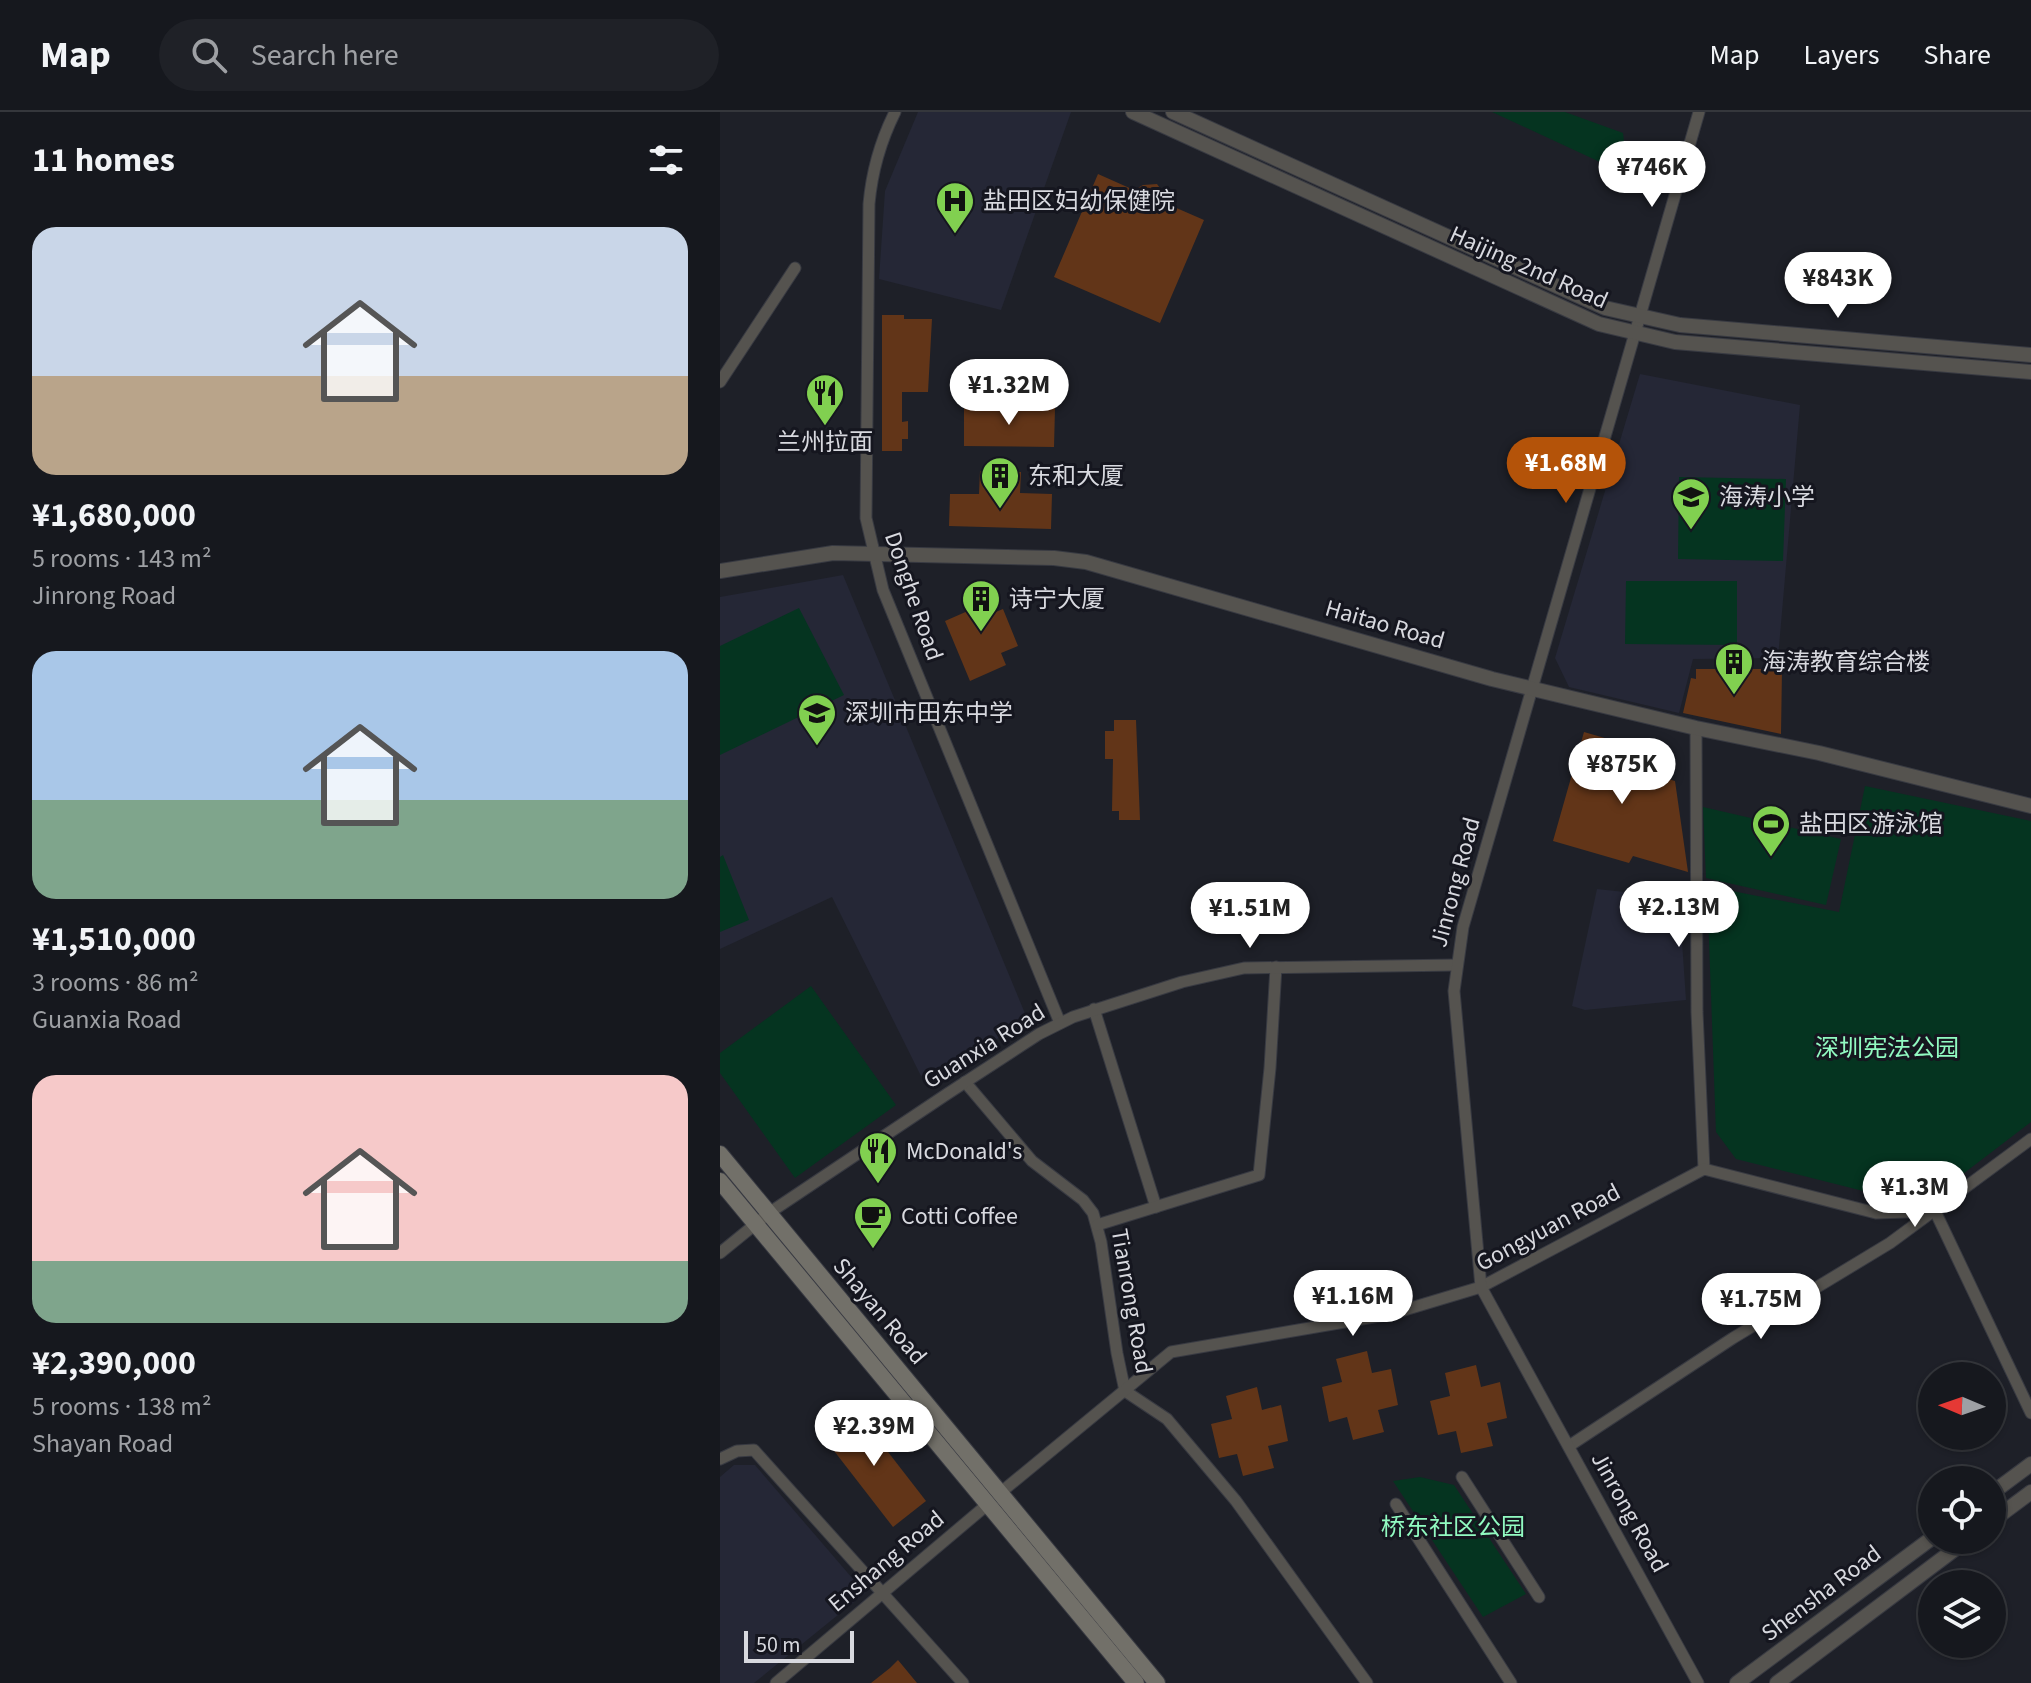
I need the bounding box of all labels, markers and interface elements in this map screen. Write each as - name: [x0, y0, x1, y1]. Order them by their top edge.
- search box: [159, 19, 719, 91]
- text: Map: [40, 28, 111, 82]
- icon: search: [187, 33, 231, 77]
- text: Search here: [251, 34, 399, 77]
- text: Map: [1709, 35, 1759, 75]
- text: Layers: [1803, 35, 1879, 75]
- text: Share: [1923, 35, 1991, 75]
- text: 11 homes: [32, 136, 175, 185]
- icon: filters: [644, 138, 688, 182]
- pin: ¥746K: [1596, 141, 1708, 209]
- text: ¥746K: [1617, 148, 1687, 185]
- hospital icon: 盐田区妇幼保健院: [934, 180, 976, 235]
- place label: 盐田区妇幼保健院: [983, 184, 1175, 219]
- street label: Haijing 2nd Road: [1444, 217, 1614, 318]
- pin: ¥843K: [1782, 252, 1894, 320]
- text: ¥843K: [1803, 259, 1873, 296]
- icon: home: [288, 279, 432, 423]
- pin: ¥1.32M: [944, 359, 1074, 427]
- text: ¥1.32M: [968, 366, 1050, 403]
- restaurant icon: 兰州拉面: [804, 372, 846, 427]
- place label: 兰州拉面: [777, 425, 873, 460]
- pin: ¥1.68M: [1501, 437, 1631, 505]
- text: ¥1.68M: [1525, 444, 1607, 481]
- building icon: 东和大厦: [979, 455, 1021, 510]
- place label: 东和大厦: [1028, 459, 1124, 494]
- school or university icon: 海涛小学: [1670, 476, 1712, 531]
- place label: 海涛小学: [1719, 480, 1815, 515]
- text: ¥1,680,000: [32, 491, 196, 540]
- street label: Donghe Road: [875, 527, 952, 665]
- text: 5 rooms · 143 m²: [32, 540, 211, 577]
- text: Jinrong Road: [32, 577, 176, 614]
- building icon: 诗宁大厦: [960, 578, 1002, 633]
- place label: 诗宁大厦: [1009, 582, 1105, 617]
- street label: Haitao Road: [1321, 591, 1449, 658]
- building icon: 海涛教育综合楼: [1713, 641, 1755, 696]
- place label: 海涛教育综合楼: [1762, 645, 1930, 680]
- school or university icon: 深圳市田东中学: [796, 692, 838, 747]
- place label: 深圳市田东中学: [845, 696, 1013, 731]
- icon: home: [288, 703, 432, 847]
- pin: ¥875K: [1566, 738, 1678, 806]
- text: ¥875K: [1587, 745, 1657, 782]
- sports icon: 盐田区游泳馆: [1750, 803, 1792, 858]
- place label: 盐田区游泳馆: [1799, 807, 1943, 842]
- street label: Jinrong Road: [1421, 813, 1490, 951]
- pin: ¥2.13M: [1614, 881, 1744, 949]
- pin: ¥1.51M: [1185, 882, 1315, 950]
- text: ¥2.13M: [1638, 888, 1720, 925]
- text: ¥1.51M: [1209, 889, 1291, 926]
- text: ¥1,510,000: [32, 915, 196, 964]
- text: 3 rooms · 86 m²: [32, 964, 199, 1001]
- street label: Guanxia Road: [916, 995, 1052, 1098]
- text: Guanxia Road: [32, 1001, 182, 1038]
- park label: 深圳宪法公园: [1815, 1031, 1959, 1066]
- icon: home: [288, 1127, 432, 1271]
- restaurant icon: McDonald's: [857, 1130, 899, 1185]
- place label: McDonald's: [906, 1134, 1022, 1169]
- pin: ¥1.3M: [1859, 1161, 1971, 1229]
- text: ¥1.3M: [1881, 1168, 1949, 1205]
- street label: Gongyuan Road: [1470, 1175, 1627, 1280]
- cafe icon: Cotti Coffee: [852, 1195, 894, 1250]
- place label: Cotti Coffee: [901, 1199, 1018, 1234]
- street label: Tianrong Road: [1102, 1226, 1161, 1376]
- street label: Shayan Road: [824, 1250, 935, 1372]
- pin: ¥1.16M: [1288, 1270, 1418, 1338]
- pin: ¥1.75M: [1696, 1273, 1826, 1341]
- text: ¥1.16M: [1312, 1277, 1394, 1314]
- text: ¥1.75M: [1720, 1280, 1802, 1317]
- text: ¥2,390,000: [32, 1339, 196, 1388]
- north arrow: [1918, 1362, 2006, 1450]
- map controls: [1918, 1362, 2006, 1658]
- text: 5 rooms · 138 m²: [32, 1388, 211, 1425]
- pin: ¥2.39M: [809, 1400, 939, 1468]
- text: ¥2.39M: [833, 1407, 915, 1444]
- text: Shayan Road: [32, 1425, 173, 1462]
- street label: Jinrong Road: [1582, 1446, 1677, 1579]
- button: locate: [1918, 1466, 2006, 1554]
- street label: Enshang Road: [820, 1502, 952, 1621]
- park label: 桥东社区公园: [1381, 1510, 1525, 1545]
- street label: Shensha Road: [1754, 1537, 1889, 1650]
- button: layers: [1918, 1570, 2006, 1658]
- scale bar: [744, 1627, 854, 1663]
- text: 50 m: [756, 1629, 801, 1661]

